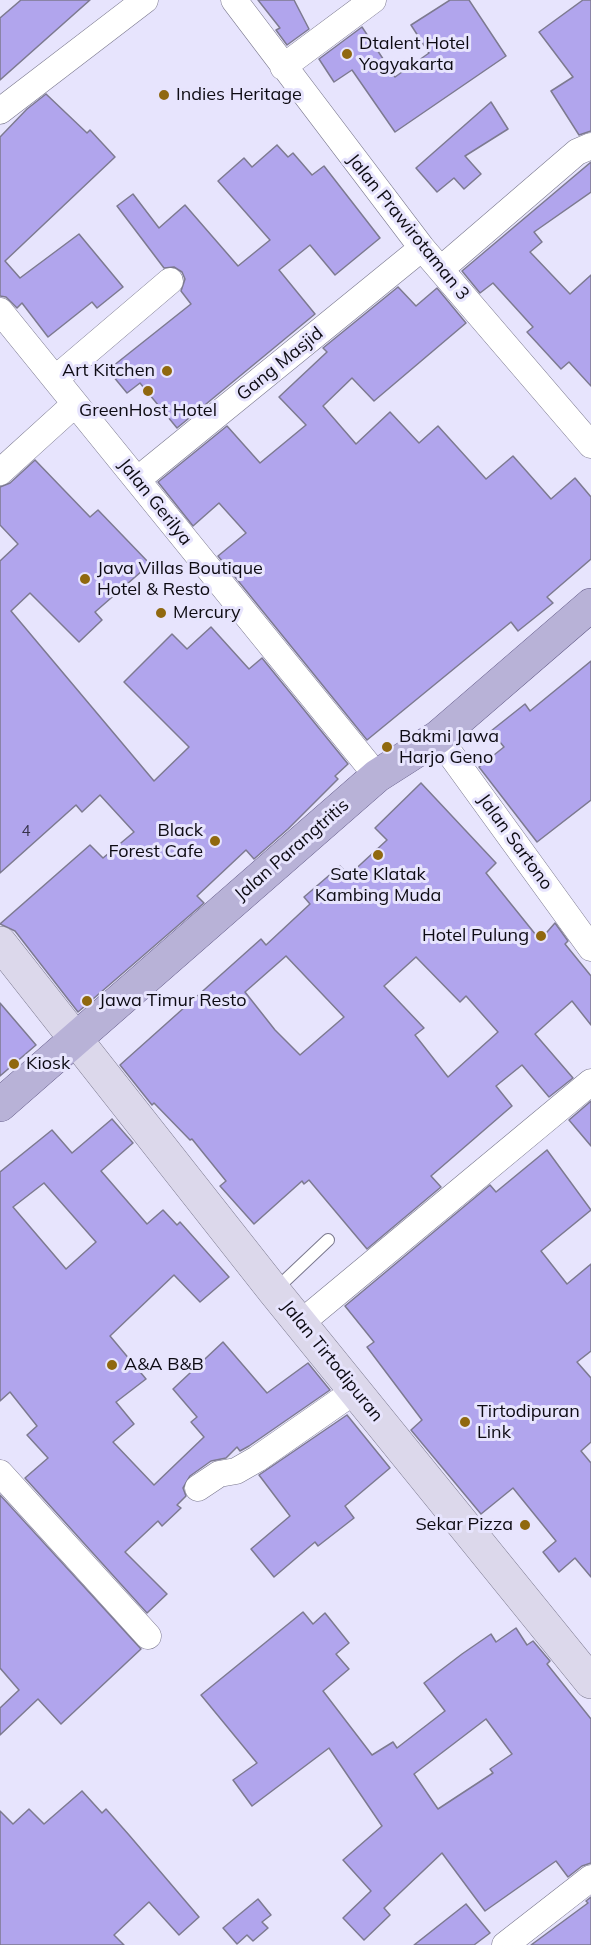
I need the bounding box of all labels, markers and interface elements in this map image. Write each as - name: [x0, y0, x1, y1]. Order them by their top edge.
- place label: Dtalent Hotel Yogyakarta: [359, 33, 469, 76]
- marker: Dtalent Hotel Yogyakarta: [340, 47, 354, 61]
- place label: Indies Heritage: [176, 84, 302, 106]
- marker: Indies Heritage: [157, 88, 171, 102]
- street label: Jalan Prawirotaman 3: [342, 149, 474, 305]
- street label: Gang Masjid: [233, 323, 327, 405]
- place label: Art Kitchen: [62, 360, 155, 382]
- marker: Art Kitchen: [160, 364, 174, 378]
- marker: GreenHost Hotel: [141, 384, 155, 398]
- place label: GreenHost Hotel: [79, 400, 217, 422]
- street label: Jalan Gerilya: [113, 454, 197, 550]
- place label: Java Villas Boutique Hotel & Resto: [97, 558, 263, 600]
- marker: Java Villas Boutique Hotel & Resto: [78, 572, 92, 586]
- place label: Mercury: [173, 602, 241, 624]
- marker: Mercury: [154, 606, 168, 620]
- place label: Bakmi Jawa Harjo Geno: [399, 726, 499, 768]
- marker: Bakmi Jawa Harjo Geno: [380, 740, 394, 754]
- street label: Jalan Sartono: [473, 790, 557, 894]
- street label: Jalan Parangtritis: [230, 794, 354, 906]
- place label: Black Forest Cafe: [108, 820, 203, 862]
- house number: 4: [22, 822, 30, 840]
- marker: Black Forest Cafe: [208, 834, 222, 848]
- marker: Sate Klatak Kambing Muda: [371, 848, 385, 862]
- place label: Sate Klatak Kambing Muda: [315, 864, 441, 906]
- place label: Hotel Pulung: [422, 925, 529, 947]
- marker: Hotel Pulung: [534, 929, 548, 943]
- place label: Jawa Timur Resto: [99, 990, 247, 1012]
- marker: Jawa Timur Resto: [80, 994, 94, 1008]
- place label: Kiosk: [26, 1053, 70, 1075]
- marker: Kiosk: [7, 1057, 21, 1071]
- street label: Jalan Tirtodipuran: [276, 1296, 388, 1426]
- place label: A&A B&B: [124, 1354, 204, 1376]
- marker: A&A B&B: [105, 1358, 119, 1372]
- place label: Tirtodipuran Link: [477, 1401, 580, 1444]
- marker: Tirtodipuran Link: [458, 1415, 472, 1429]
- place label: Sekar Pizza: [415, 1514, 513, 1536]
- marker: Sekar Pizza: [518, 1518, 532, 1532]

